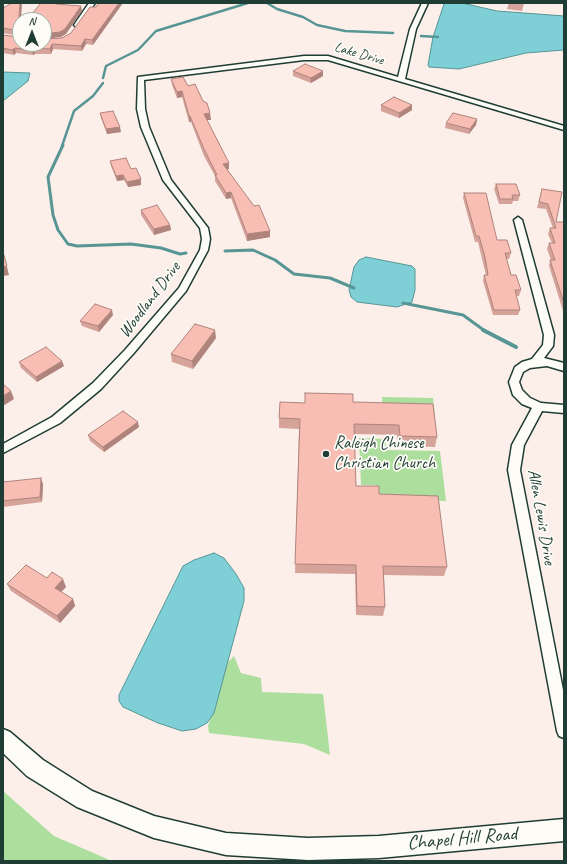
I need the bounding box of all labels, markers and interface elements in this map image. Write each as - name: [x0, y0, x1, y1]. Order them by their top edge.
- north arrow: [12, 12, 52, 52]
- text: N: [29, 14, 35, 28]
- street label: Lake Drive: [333, 39, 385, 69]
- street label: Woodland Drive: [115, 258, 185, 342]
- place label: Raleigh Chinese Christian Church: [334, 434, 435, 474]
- marker: Raleigh Chinese Christian Church: [321, 449, 331, 459]
- street label: Allen Lewis Drive: [523, 468, 559, 566]
- street label: Chapel Hill Road: [406, 822, 518, 856]

